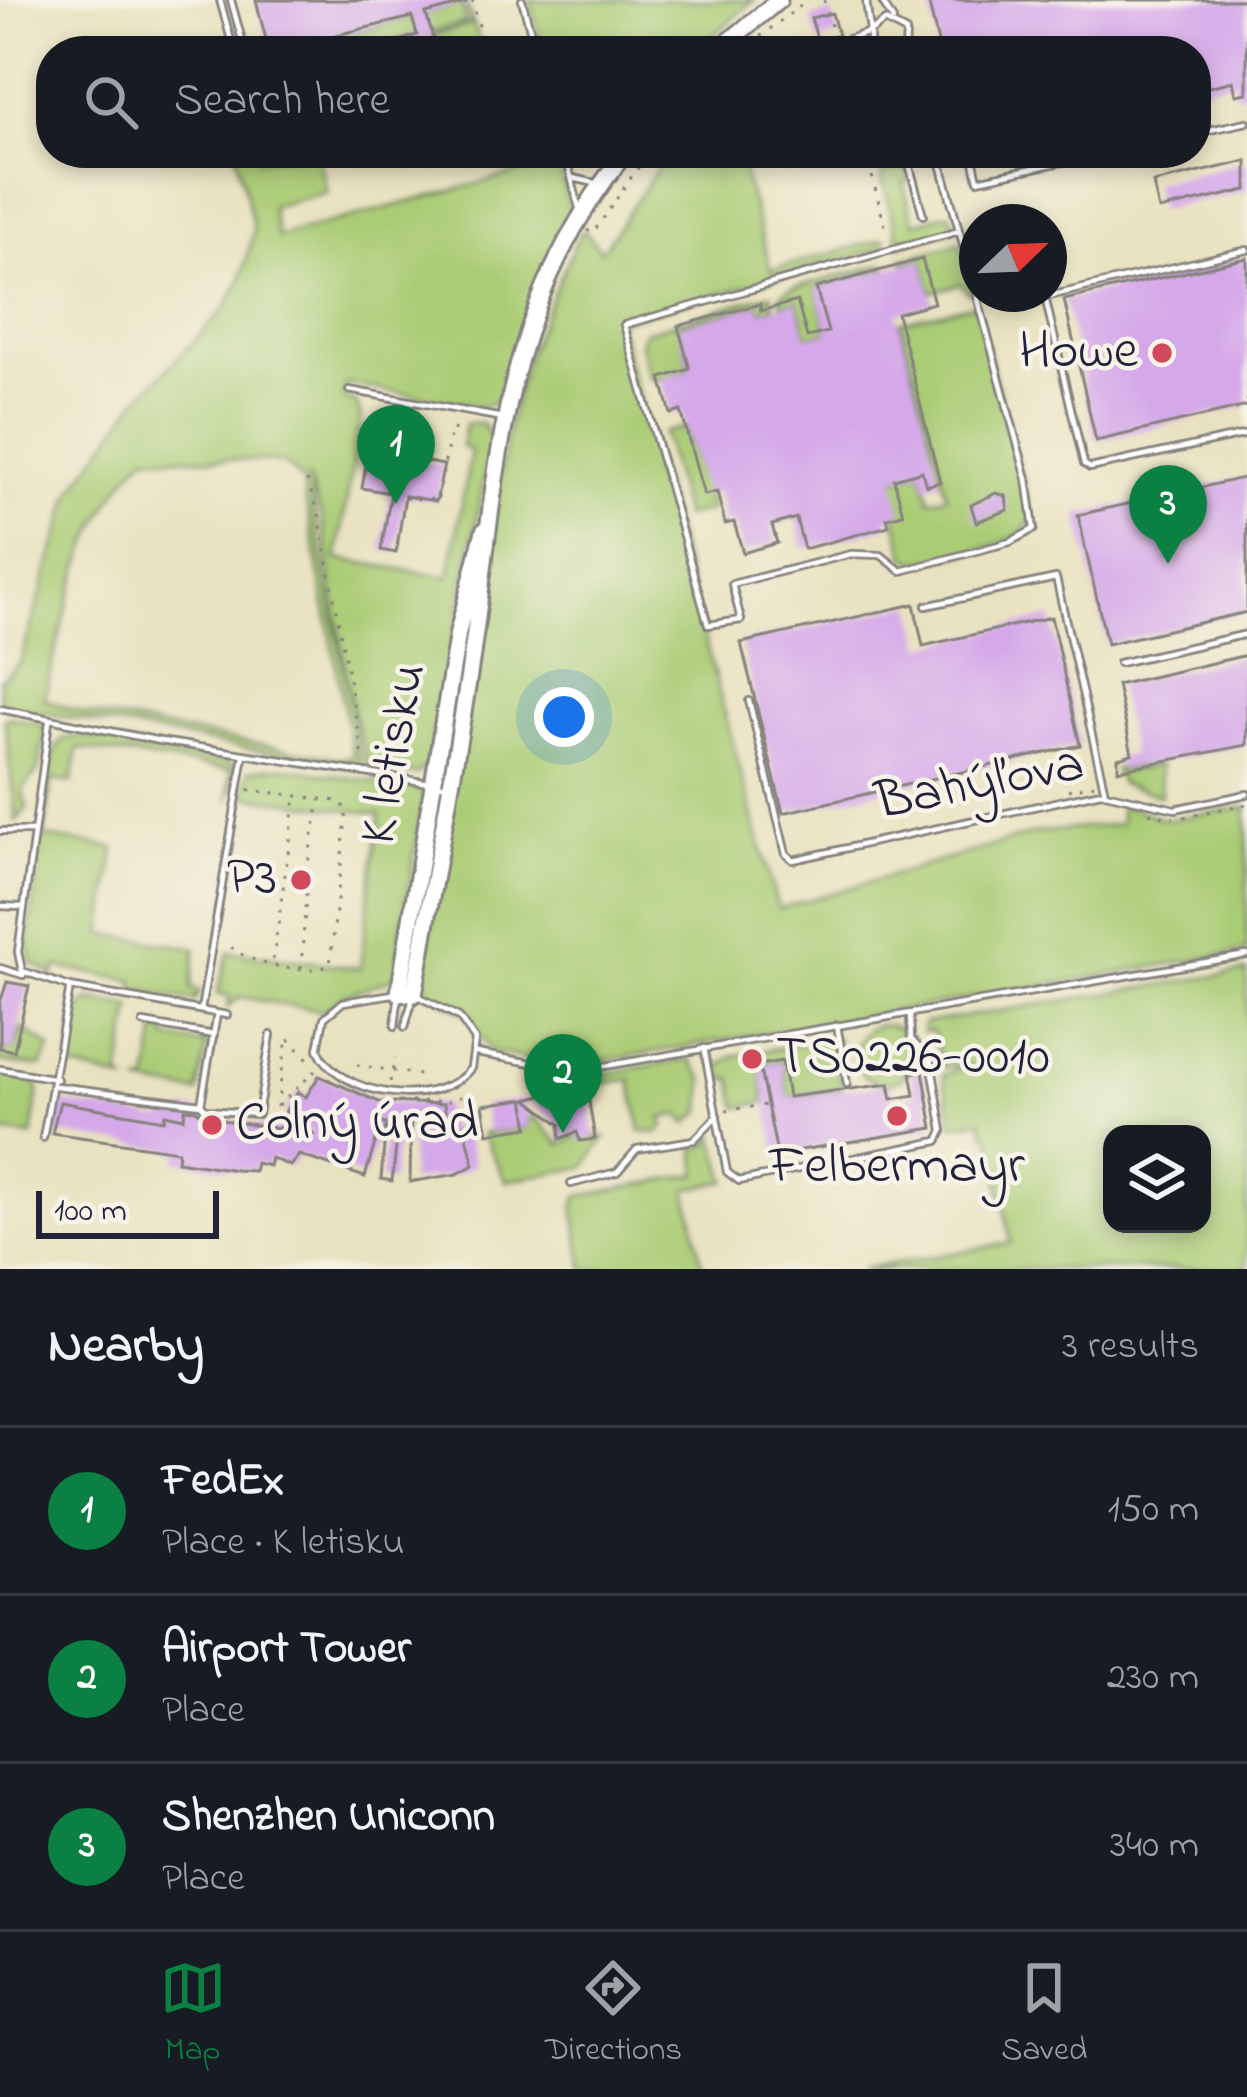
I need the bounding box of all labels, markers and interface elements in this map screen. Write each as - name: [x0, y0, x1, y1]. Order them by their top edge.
- search box: [36, 36, 1211, 168]
- icon: search: [78, 69, 144, 135]
- text: Search here: [174, 69, 390, 135]
- north arrow: [959, 204, 1067, 312]
- place label: Howe: [1019, 314, 1139, 392]
- marker: Howe: [1149, 340, 1175, 366]
- pin: 1: [357, 405, 435, 504]
- pin: 3: [1129, 465, 1207, 564]
- street label: K letisku: [341, 657, 449, 851]
- your location: [534, 687, 594, 747]
- street label: Bahýľova: [867, 727, 1091, 844]
- place label: P3: [227, 841, 277, 919]
- marker: P3: [288, 867, 314, 893]
- place label: TS0226-0010: [776, 1020, 1050, 1098]
- pin: 2: [524, 1034, 602, 1133]
- marker: TS0226-0010: [739, 1046, 765, 1072]
- place label: Colný úrad: [236, 1086, 478, 1164]
- marker: Felbermayr: [884, 1103, 910, 1129]
- marker: Colný úrad: [199, 1112, 225, 1138]
- map controls: [1103, 1125, 1211, 1233]
- button: layers: [1103, 1125, 1211, 1233]
- place label: Felbermayr: [767, 1129, 1025, 1207]
- scale bar: [36, 1185, 219, 1238]
- text: 100 m: [54, 1188, 127, 1236]
- text: Nearby: [48, 1310, 204, 1385]
- text: 3 results: [1062, 1319, 1199, 1376]
- text: FedEx: [162, 1449, 284, 1515]
- text: 1: [81, 1482, 93, 1539]
- text: 150 m: [1107, 1482, 1199, 1539]
- text: Place · K letisku: [162, 1515, 404, 1572]
- text: Airport Tower: [162, 1617, 411, 1683]
- text: 2: [77, 1650, 97, 1707]
- text: 230 m: [1107, 1650, 1199, 1707]
- text: Place: [162, 1683, 245, 1740]
- text: Shenzhen Uniconn: [162, 1785, 495, 1851]
- text: 3: [79, 1818, 95, 1875]
- text: 340 m: [1110, 1818, 1199, 1875]
- text: Place: [162, 1851, 245, 1908]
- tab: Map: [160, 1955, 226, 2075]
- tab: Directions: [545, 1955, 682, 2075]
- tab: Saved: [1001, 1955, 1087, 2075]

